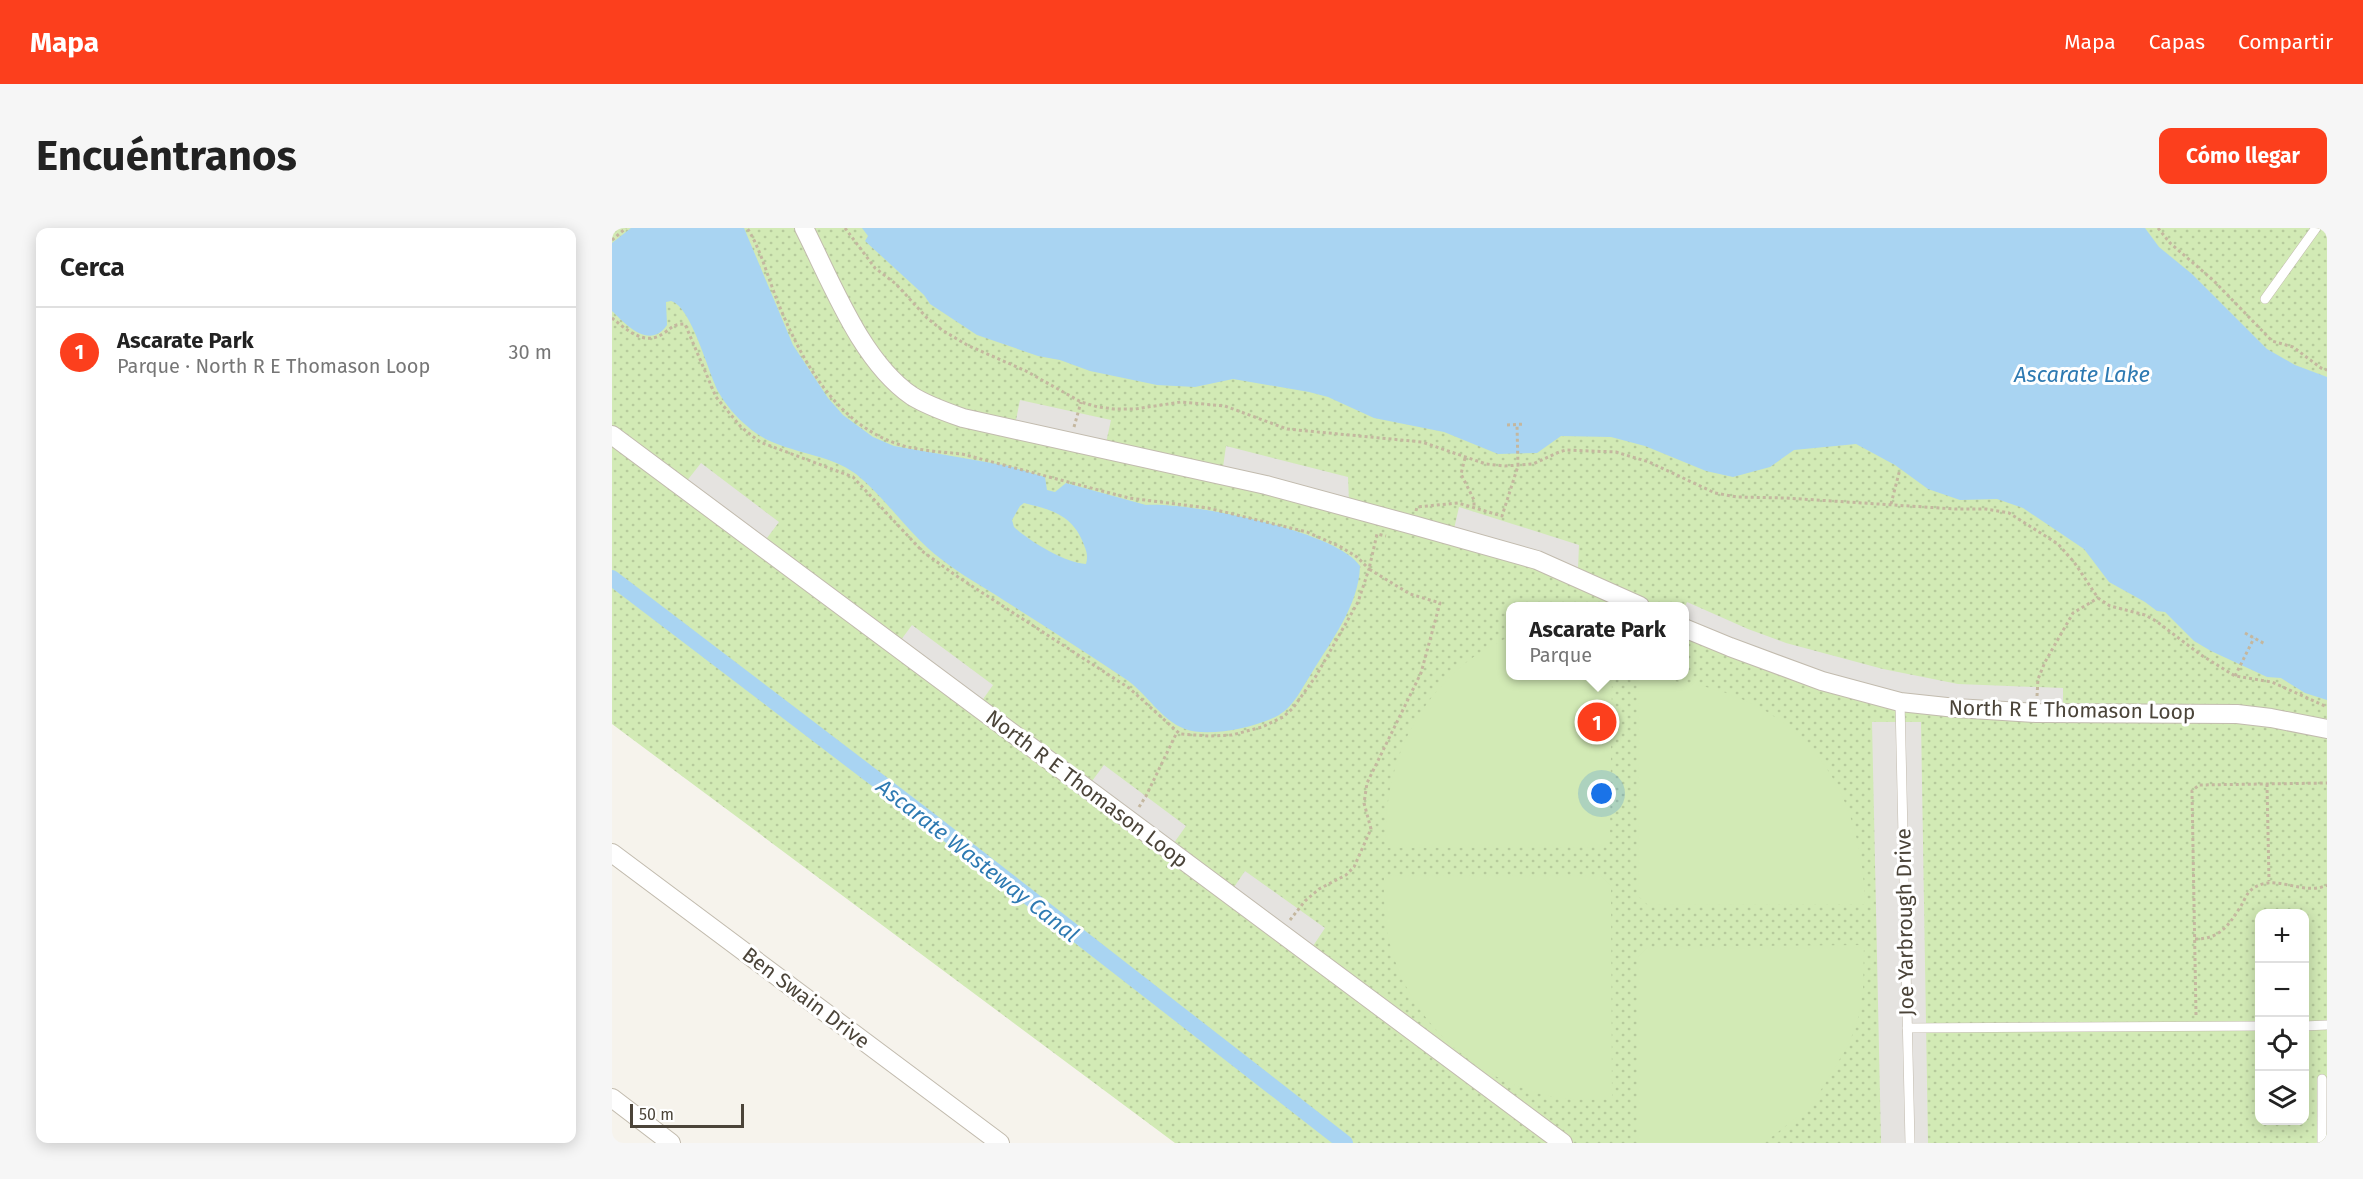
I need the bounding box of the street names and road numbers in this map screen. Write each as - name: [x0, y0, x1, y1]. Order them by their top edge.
- street label: North R E Thomason Loop: [1948, 695, 2196, 725]
- street label: North R E Thomason Loop: [981, 704, 1193, 874]
- street label: Joe Yarbrough Drive: [1890, 828, 1920, 1016]
- street label: Ben Swain Drive: [737, 942, 875, 1054]

